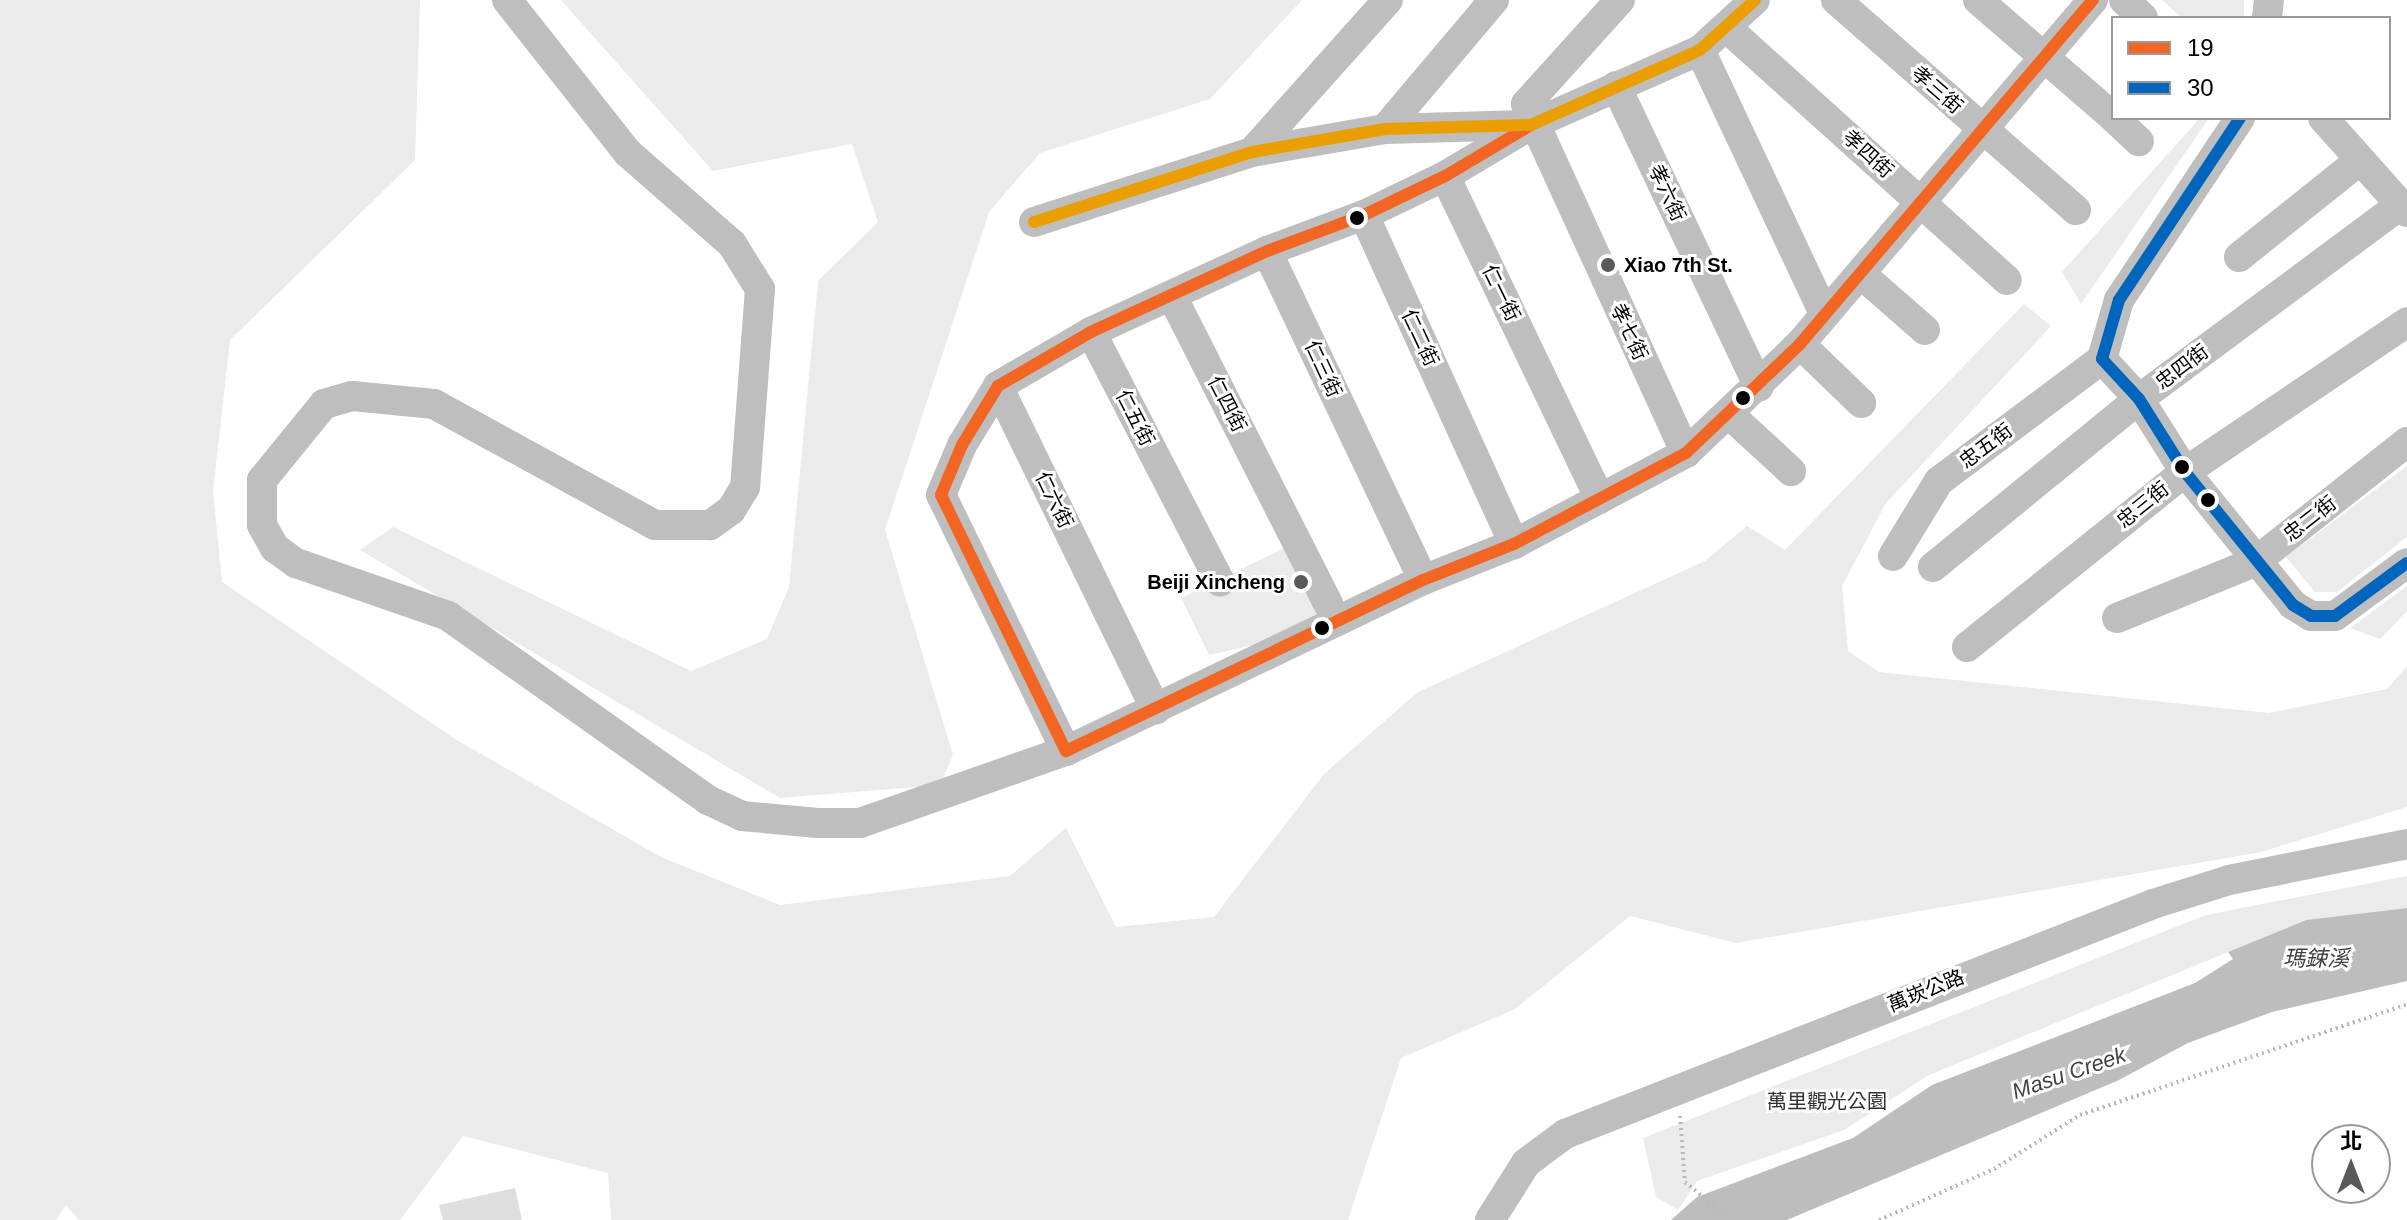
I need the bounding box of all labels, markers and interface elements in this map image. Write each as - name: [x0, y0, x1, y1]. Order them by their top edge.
- legend: [2111, 16, 2391, 120]
- text: 19: [2187, 34, 2214, 61]
- street label: 孝三街: [1906, 61, 1968, 119]
- text: 30: [2187, 74, 2214, 101]
- street label: 孝四街: [1838, 125, 1898, 183]
- street label: 孝六街: [1643, 161, 1691, 225]
- unlabelled marker: [1349, 210, 1365, 226]
- place label: Xiao 7th St.: [1624, 253, 1733, 277]
- marker: Xiao 7th St.: [1599, 256, 1617, 274]
- street label: 仁一街: [1477, 261, 1525, 325]
- street label: 孝七街: [1605, 300, 1653, 364]
- street label: 仁二街: [1396, 306, 1444, 370]
- street label: 仁三街: [1299, 337, 1347, 401]
- street label: 忠四街: [2151, 339, 2213, 395]
- street label: 仁四街: [1203, 372, 1251, 436]
- street label: 仁五街: [1111, 386, 1159, 450]
- unlabelled marker: [1735, 390, 1751, 406]
- street label: 忠五街: [1955, 418, 2017, 474]
- unlabelled marker: [2174, 459, 2190, 475]
- street label: 仁六街: [1030, 468, 1078, 532]
- street label: 忠三街: [2112, 477, 2174, 533]
- street label: 忠二街: [2279, 491, 2341, 547]
- unlabelled marker: [2200, 492, 2216, 508]
- place label: Beiji Xincheng: [1147, 570, 1285, 594]
- marker: Beiji Xincheng: [1292, 573, 1310, 591]
- unlabelled marker: [1314, 620, 1330, 636]
- water label: 瑪鋉溪: [2283, 946, 2349, 972]
- street label: 萬崁公路: [1884, 965, 1968, 1017]
- water label: Masu Creek: [2009, 1041, 2129, 1105]
- park label: 萬里觀光公園: [1767, 1089, 1887, 1113]
- north arrow: [2311, 1124, 2391, 1204]
- text: 北: [2340, 1129, 2362, 1154]

